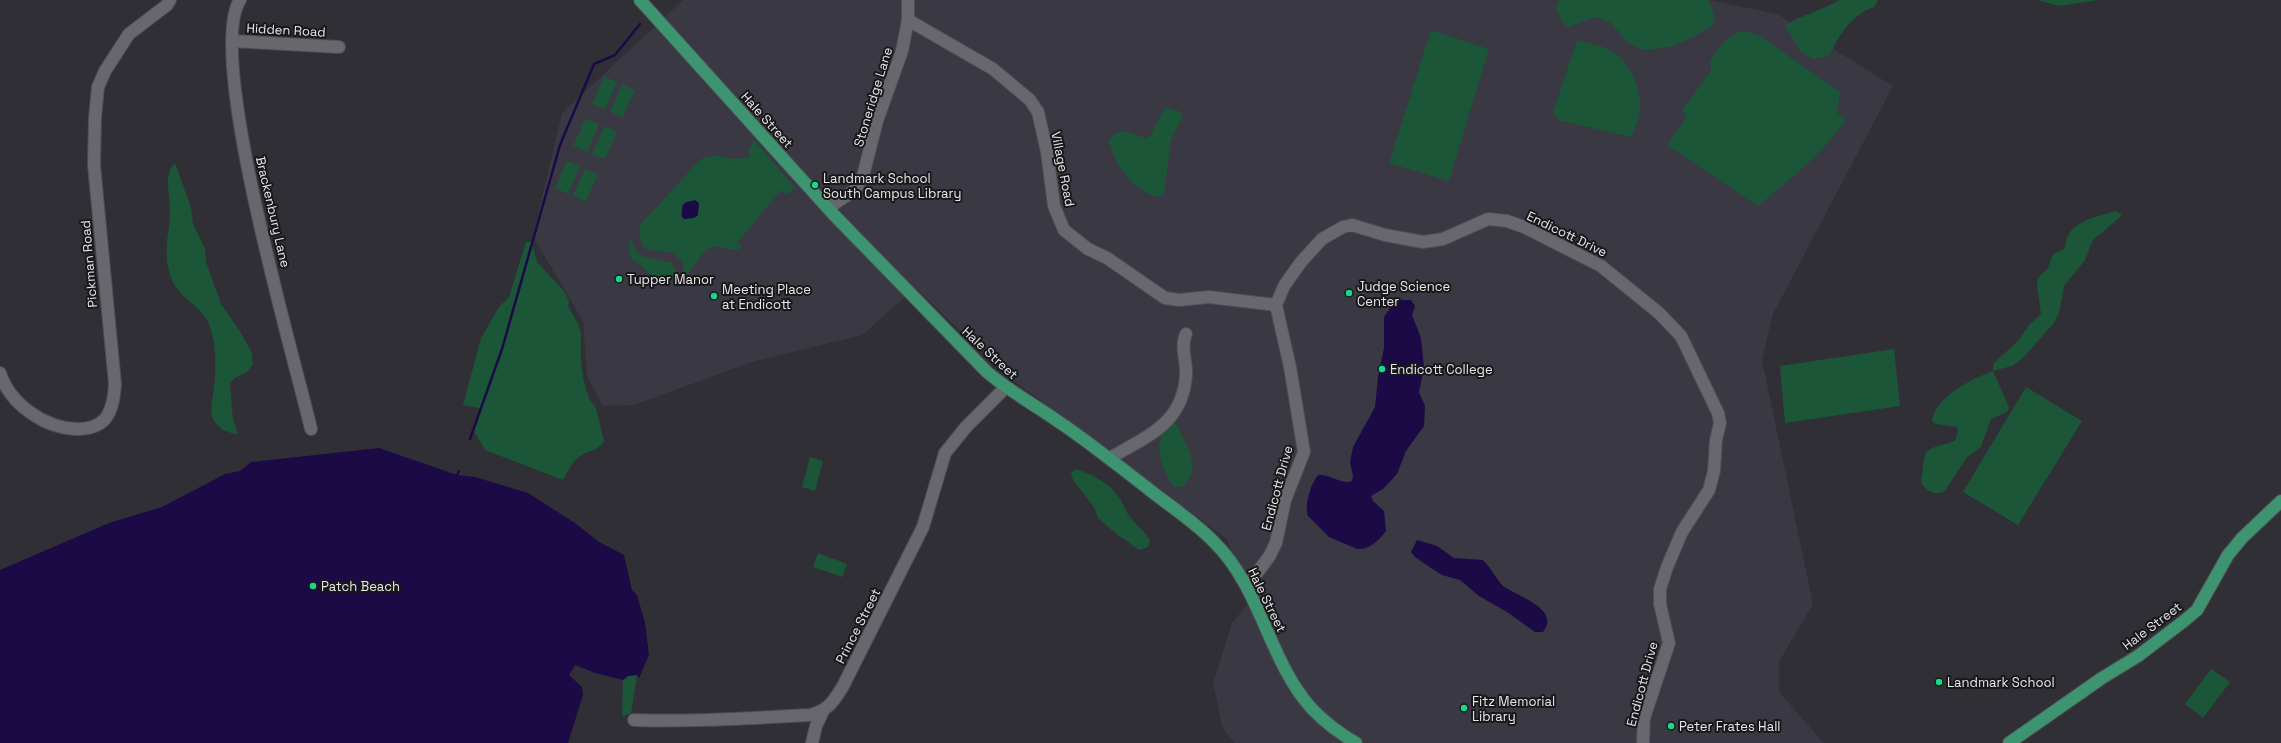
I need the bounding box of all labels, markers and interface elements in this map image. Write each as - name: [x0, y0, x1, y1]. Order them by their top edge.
- street label: Hidden Road: [246, 19, 326, 41]
- street label: Stoneridge Lane: [850, 45, 896, 149]
- street label: Hale Street: [737, 88, 797, 152]
- street label: Village Road: [1047, 130, 1079, 208]
- street label: Brackenbury Lane: [252, 155, 294, 269]
- place label: Landmark School South Campus Library: [823, 170, 961, 202]
- marker: Landmark School South Campus Library: [810, 180, 820, 190]
- street label: Endicott Drive: [1524, 207, 1610, 261]
- street label: Pickman Road: [77, 220, 101, 308]
- place label: Tupper Manor: [627, 271, 714, 288]
- marker: Tupper Manor: [614, 274, 624, 284]
- place label: Judge Science Center: [1357, 278, 1450, 310]
- place label: Meeting Place at Endicott: [722, 281, 811, 313]
- marker: Judge Science Center: [1344, 288, 1354, 298]
- marker: Meeting Place at Endicott: [709, 291, 719, 301]
- street label: Hale Street: [959, 323, 1021, 383]
- place label: Endicott College: [1390, 361, 1493, 378]
- marker: Endicott College: [1377, 364, 1387, 374]
- street label: Endicott Drive: [1257, 444, 1297, 532]
- street label: Hale Street: [1244, 565, 1290, 635]
- place label: Patch Beach: [321, 578, 400, 595]
- marker: Patch Beach: [308, 581, 318, 591]
- street label: Prince Street: [832, 585, 884, 667]
- street label: Hale Street: [2119, 598, 2185, 654]
- street label: Endicott Drive: [1622, 640, 1662, 728]
- place label: Landmark School: [1947, 674, 2055, 691]
- marker: Landmark School: [1934, 677, 1944, 687]
- place label: Fitz Memorial Library: [1472, 693, 1555, 725]
- marker: Fitz Memorial Library: [1459, 703, 1469, 713]
- place label: Peter Frates Hall: [1679, 718, 1781, 735]
- marker: Peter Frates Hall: [1666, 721, 1676, 731]

